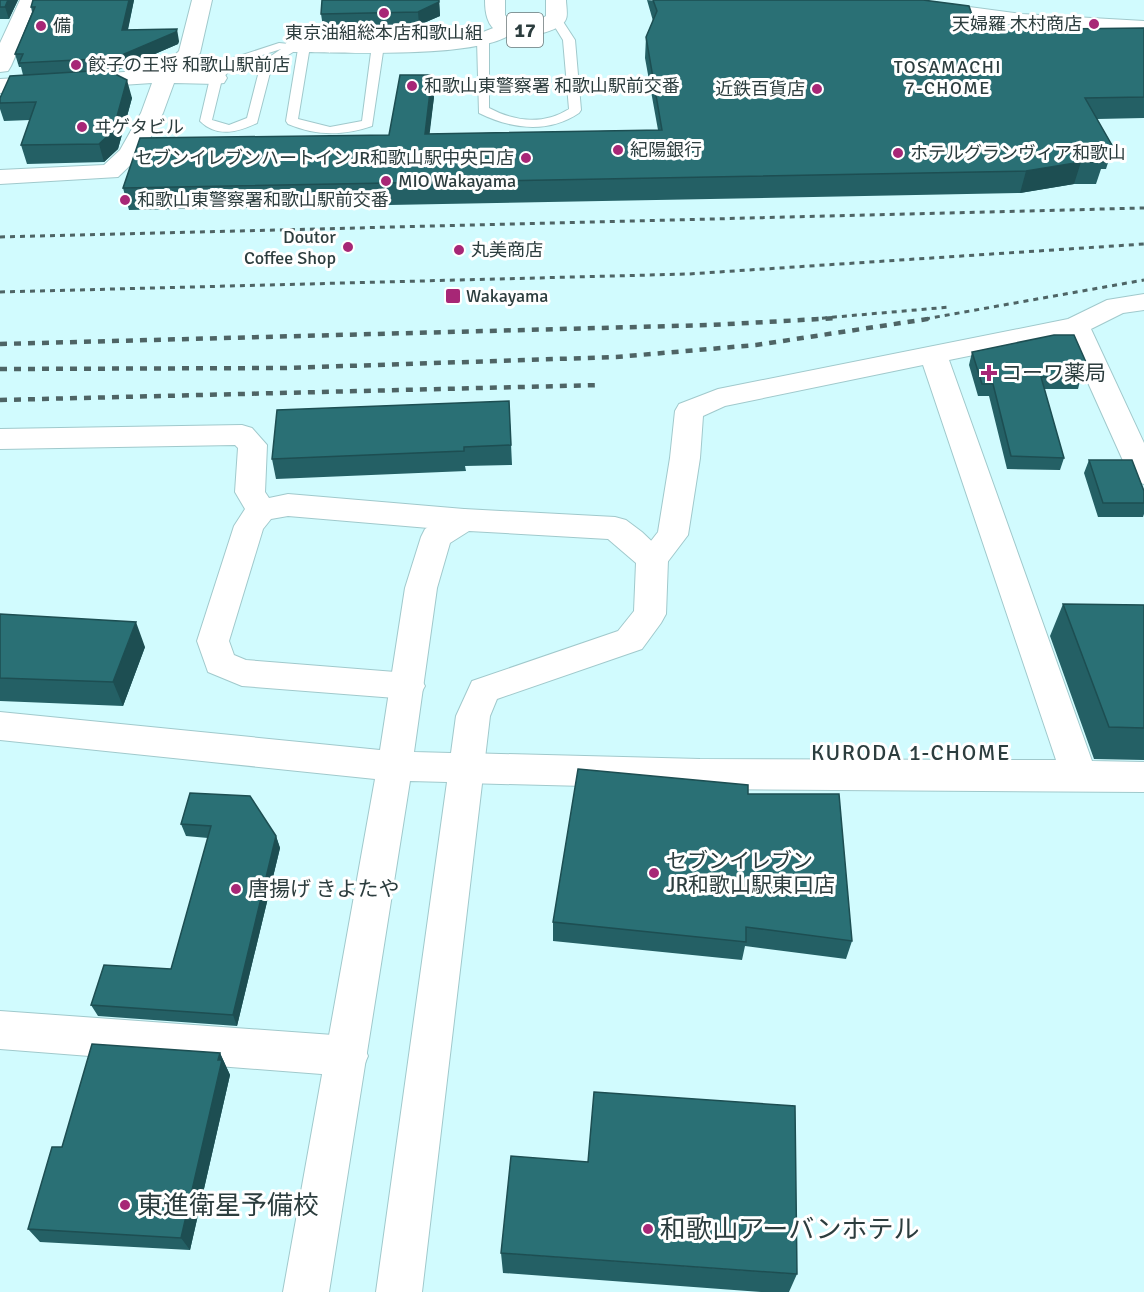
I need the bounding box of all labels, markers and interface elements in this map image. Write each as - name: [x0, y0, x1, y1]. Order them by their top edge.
- marker: 東京油組総本店和歌山組: [377, 6, 391, 20]
- road number: 17: [507, 13, 543, 47]
- place label: 天婦羅 木村商店: [952, 13, 1082, 35]
- place label: 備: [53, 15, 71, 37]
- marker: 天婦羅 木村商店: [1087, 17, 1101, 31]
- marker: 備: [34, 19, 48, 33]
- place label: 東京油組総本店和歌山組: [285, 22, 483, 44]
- place label: 餃子の王将 和歌山駅前店: [88, 54, 290, 76]
- district label: TOSAMACHI 7-CHOME: [894, 56, 1002, 99]
- marker: 餃子の王将 和歌山駅前店: [69, 58, 83, 72]
- place label: 和歌山東警察署 和歌山駅前交番: [424, 75, 680, 97]
- place label: 近鉄百貨店: [715, 78, 805, 100]
- marker: 和歌山東警察署 和歌山駅前交番: [405, 79, 419, 93]
- marker: 近鉄百貨店: [810, 82, 824, 96]
- place label: ヰゲタビル: [94, 116, 184, 138]
- marker: ヰゲタビル: [75, 120, 89, 134]
- place label: 紀陽銀行: [630, 139, 702, 161]
- place label: ホテルグランヴィア和歌山: [910, 142, 1126, 164]
- marker: 紀陽銀行: [611, 143, 625, 157]
- marker: ホテルグランヴィア和歌山: [891, 146, 905, 160]
- place label: セブンイレブンハートインJR和歌山駅中央口店: [135, 147, 514, 169]
- marker: セブンイレブンハートインJR和歌山駅中央口店: [519, 151, 533, 165]
- place label: MIO Wakayama: [398, 170, 516, 192]
- marker: MIO Wakayama: [379, 174, 393, 188]
- place label: 和歌山東警察署和歌山駅前交番: [137, 189, 389, 211]
- marker: 和歌山東警察署和歌山駅前交番: [118, 193, 132, 207]
- place label: Doutor Coffee Shop: [244, 226, 336, 269]
- place label: 丸美商店: [471, 239, 543, 261]
- marker: Doutor Coffee Shop: [341, 240, 355, 254]
- marker: 丸美商店: [452, 243, 466, 257]
- place label: Wakayama: [466, 285, 549, 307]
- marker: Wakayama: [444, 287, 462, 305]
- place label: コーワ薬局: [1001, 360, 1106, 386]
- marker: コーワ薬局: [982, 366, 996, 380]
- district label: KURODA 1-CHOME: [811, 739, 1011, 766]
- place label: セブンイレブン JR和歌山駅東口店: [666, 848, 835, 898]
- marker: セブンイレブン JR和歌山駅東口店: [647, 866, 661, 880]
- place label: 唐揚げ きよたや: [248, 876, 400, 902]
- marker: 唐揚げ きよたや: [229, 882, 243, 896]
- place label: 東進衛星予備校: [137, 1190, 319, 1222]
- marker: 東進衛星予備校: [118, 1198, 132, 1212]
- place label: 和歌山アーバンホテル: [660, 1214, 919, 1246]
- marker: 和歌山アーバンホテル: [641, 1222, 655, 1236]

